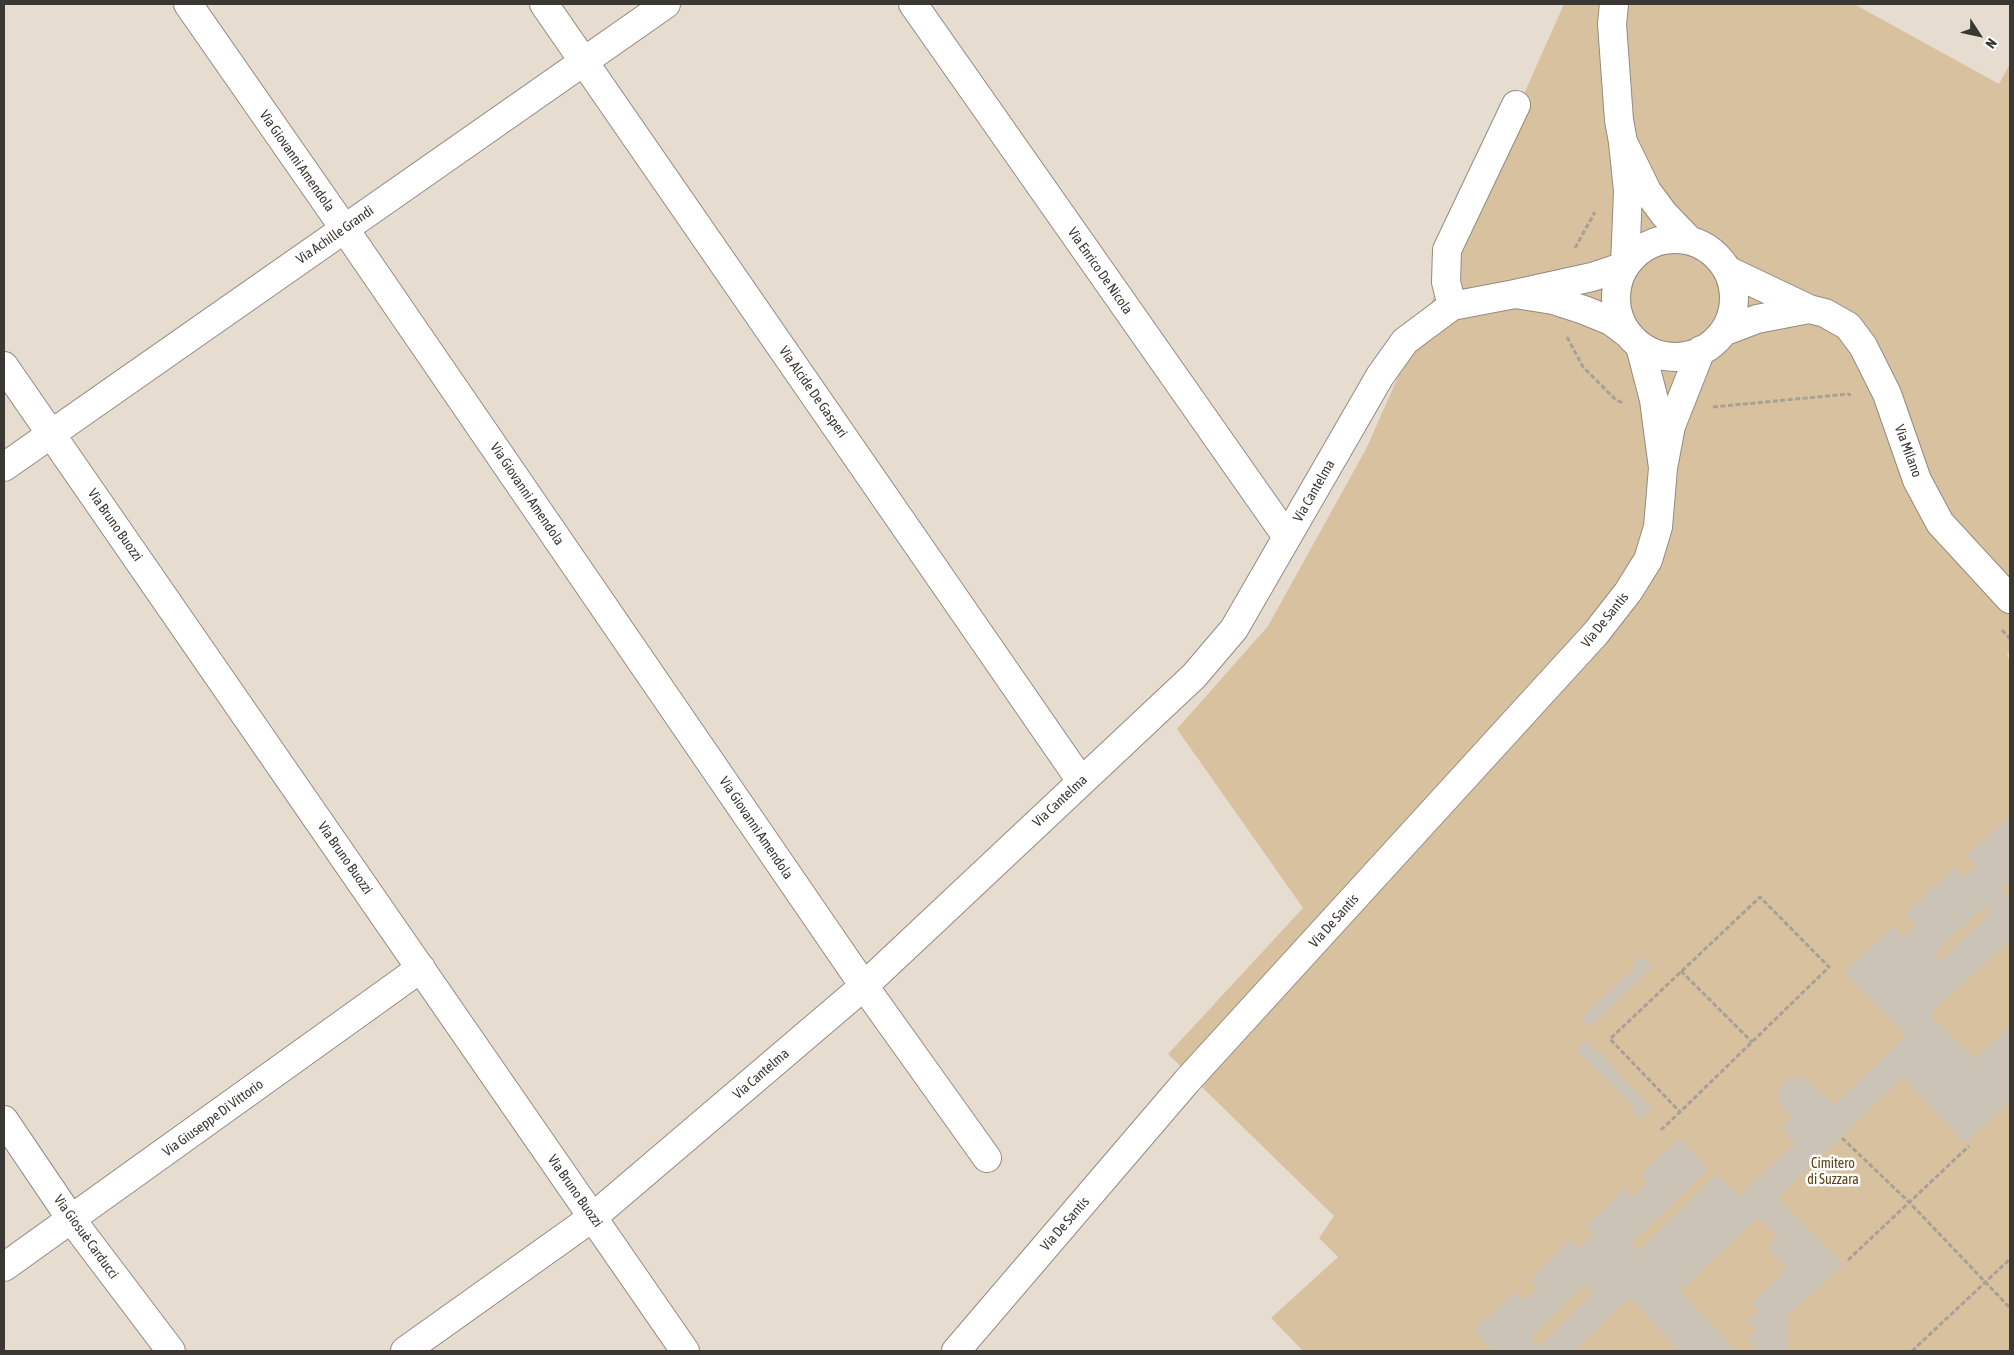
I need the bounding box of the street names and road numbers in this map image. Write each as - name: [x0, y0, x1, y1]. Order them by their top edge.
- street label: Via Giovanni Amendola: [256, 107, 338, 215]
- street label: Via Achille Grandi: [293, 202, 377, 268]
- street label: Via Enrico De Nicola: [1064, 224, 1136, 318]
- street label: Via Alcide De Gasperi: [775, 343, 851, 441]
- street label: Via Milano: [1891, 422, 1925, 480]
- street label: Via Giovanni Amendola: [486, 440, 568, 548]
- street label: Via Cantelma: [1290, 457, 1338, 525]
- street label: Via Bruno Buozzi: [84, 486, 146, 564]
- street label: Via De Santis: [1578, 589, 1632, 651]
- street label: Via Cantelma: [1029, 771, 1091, 831]
- street label: Via Giovanni Amendola: [715, 774, 797, 882]
- street label: Via Bruno Buozzi: [314, 819, 376, 897]
- street label: Via De Santis: [1306, 891, 1362, 951]
- street label: Via Cantelma: [730, 1045, 792, 1103]
- street label: Via Giuseppe Di Vittorio: [159, 1076, 267, 1160]
- street label: Via Bruno Buozzi: [544, 1152, 606, 1230]
- street label: Via Giosuè Carducci: [50, 1192, 122, 1282]
- street label: Via De Santis: [1037, 1194, 1093, 1254]

